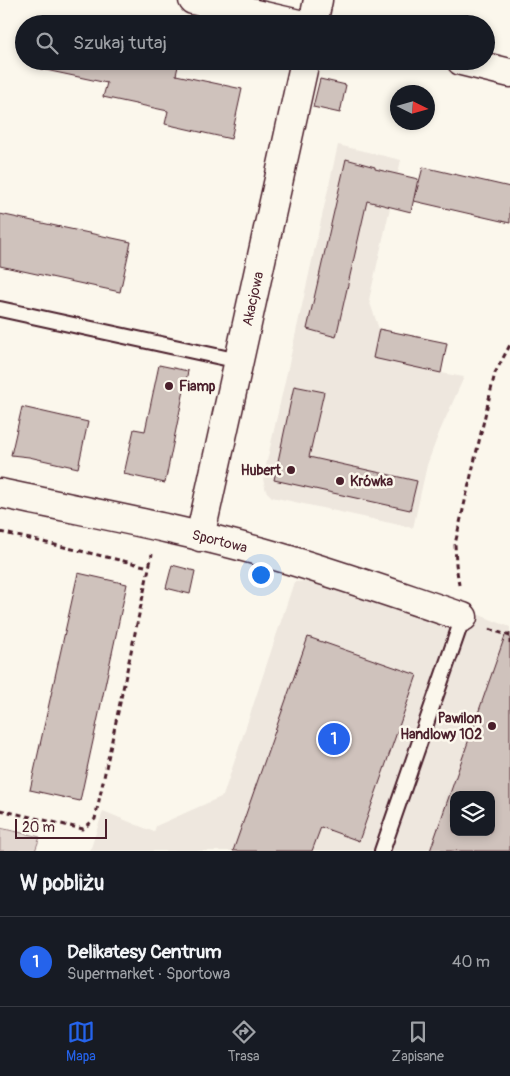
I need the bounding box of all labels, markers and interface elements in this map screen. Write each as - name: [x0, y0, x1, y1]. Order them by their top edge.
- search box: [15, 15, 495, 70]
- icon: search: [33, 29, 61, 57]
- text: Szukaj tutaj: [73, 31, 167, 55]
- north arrow: [390, 85, 435, 130]
- street label: Akacjowa: [239, 270, 267, 328]
- place label: Fiamp: [179, 378, 216, 395]
- marker: Fiamp: [163, 380, 175, 392]
- place label: Hubert: [241, 462, 281, 479]
- marker: Hubert: [285, 464, 297, 476]
- place label: Krówka: [350, 473, 393, 490]
- marker: Krówka: [334, 475, 346, 487]
- street label: Sportowa: [190, 526, 249, 557]
- your location: [248, 562, 274, 588]
- place label: Pawilon Handlowy 102: [400, 710, 482, 743]
- pin: 1: [318, 720, 350, 758]
- marker: Pawilon Handlowy 102: [486, 720, 498, 732]
- map controls: [450, 791, 495, 836]
- button: layers: [450, 791, 495, 836]
- scale bar: [15, 816, 108, 839]
- text: 20 m: [22, 819, 55, 836]
- text: W pobliżu: [20, 870, 104, 897]
- text: Delikatesy Centrum: [67, 940, 222, 964]
- text: 1: [33, 952, 39, 972]
- text: 40 m: [452, 952, 490, 972]
- text: Supermarket · Sportowa: [67, 964, 230, 984]
- tab: Mapa: [66, 1018, 96, 1065]
- tab: Trasa: [228, 1018, 260, 1065]
- tab: Zapisane: [392, 1018, 444, 1065]

